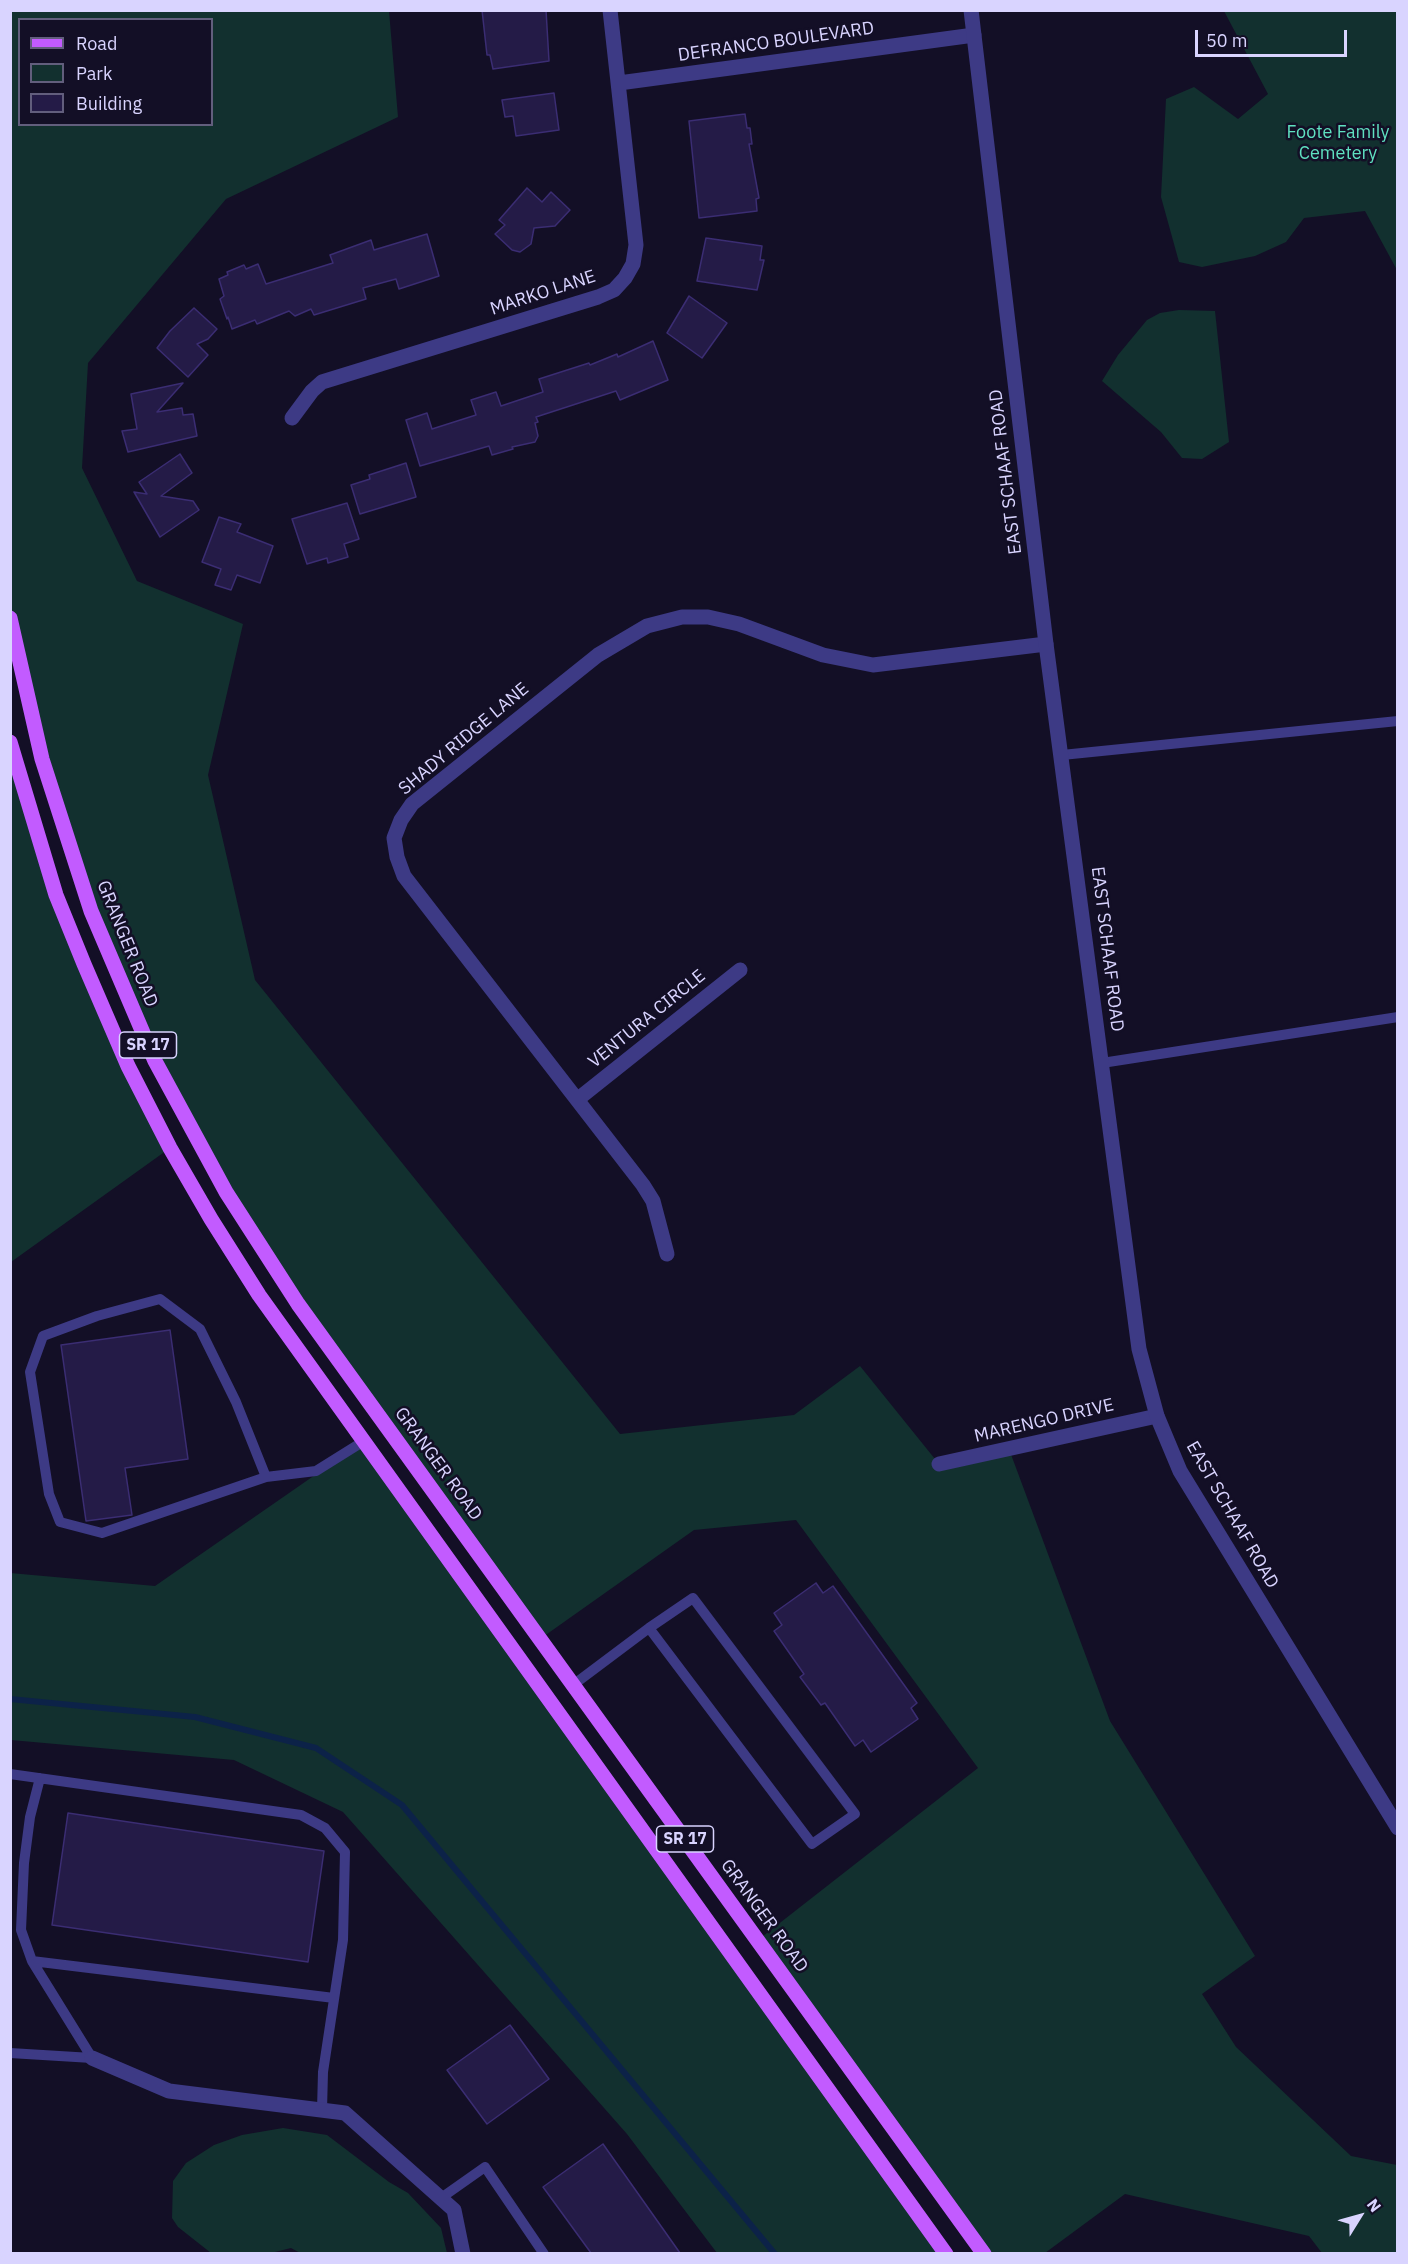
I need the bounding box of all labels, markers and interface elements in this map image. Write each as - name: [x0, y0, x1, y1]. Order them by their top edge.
- legend: [18, 18, 213, 126]
- street label: DEFRANCO BOULEVARD: [677, 18, 875, 66]
- scale bar: [1198, 18, 1350, 56]
- text: 50 m: [1206, 29, 1248, 52]
- text: Road: [76, 32, 117, 55]
- text: Park: [76, 62, 112, 85]
- text: Building: [76, 92, 142, 115]
- park label: Foote Family Cemetery: [1286, 122, 1390, 164]
- street label: MARKO LANE: [487, 266, 599, 320]
- street label: EAST SCHAAF ROAD: [985, 388, 1027, 556]
- street label: SHADY RIDGE LANE: [394, 678, 534, 800]
- street label: EAST SCHAAF ROAD: [1086, 865, 1128, 1033]
- street label: GRANGER ROAD: [92, 878, 162, 1010]
- street label: VENTURA CIRCLE: [584, 965, 710, 1073]
- road number: SR 17: [120, 1032, 176, 1058]
- street label: MARENGO DRIVE: [972, 1394, 1116, 1448]
- street label: GRANGER ROAD: [390, 1403, 486, 1525]
- street label: EAST SCHAAF ROAD: [1181, 1438, 1283, 1592]
- road number: SR 17: [656, 1826, 714, 1852]
- street label: GRANGER ROAD: [716, 1855, 812, 1977]
- north arrow: [1330, 2186, 1390, 2246]
- text: N: [1363, 2195, 1386, 2216]

